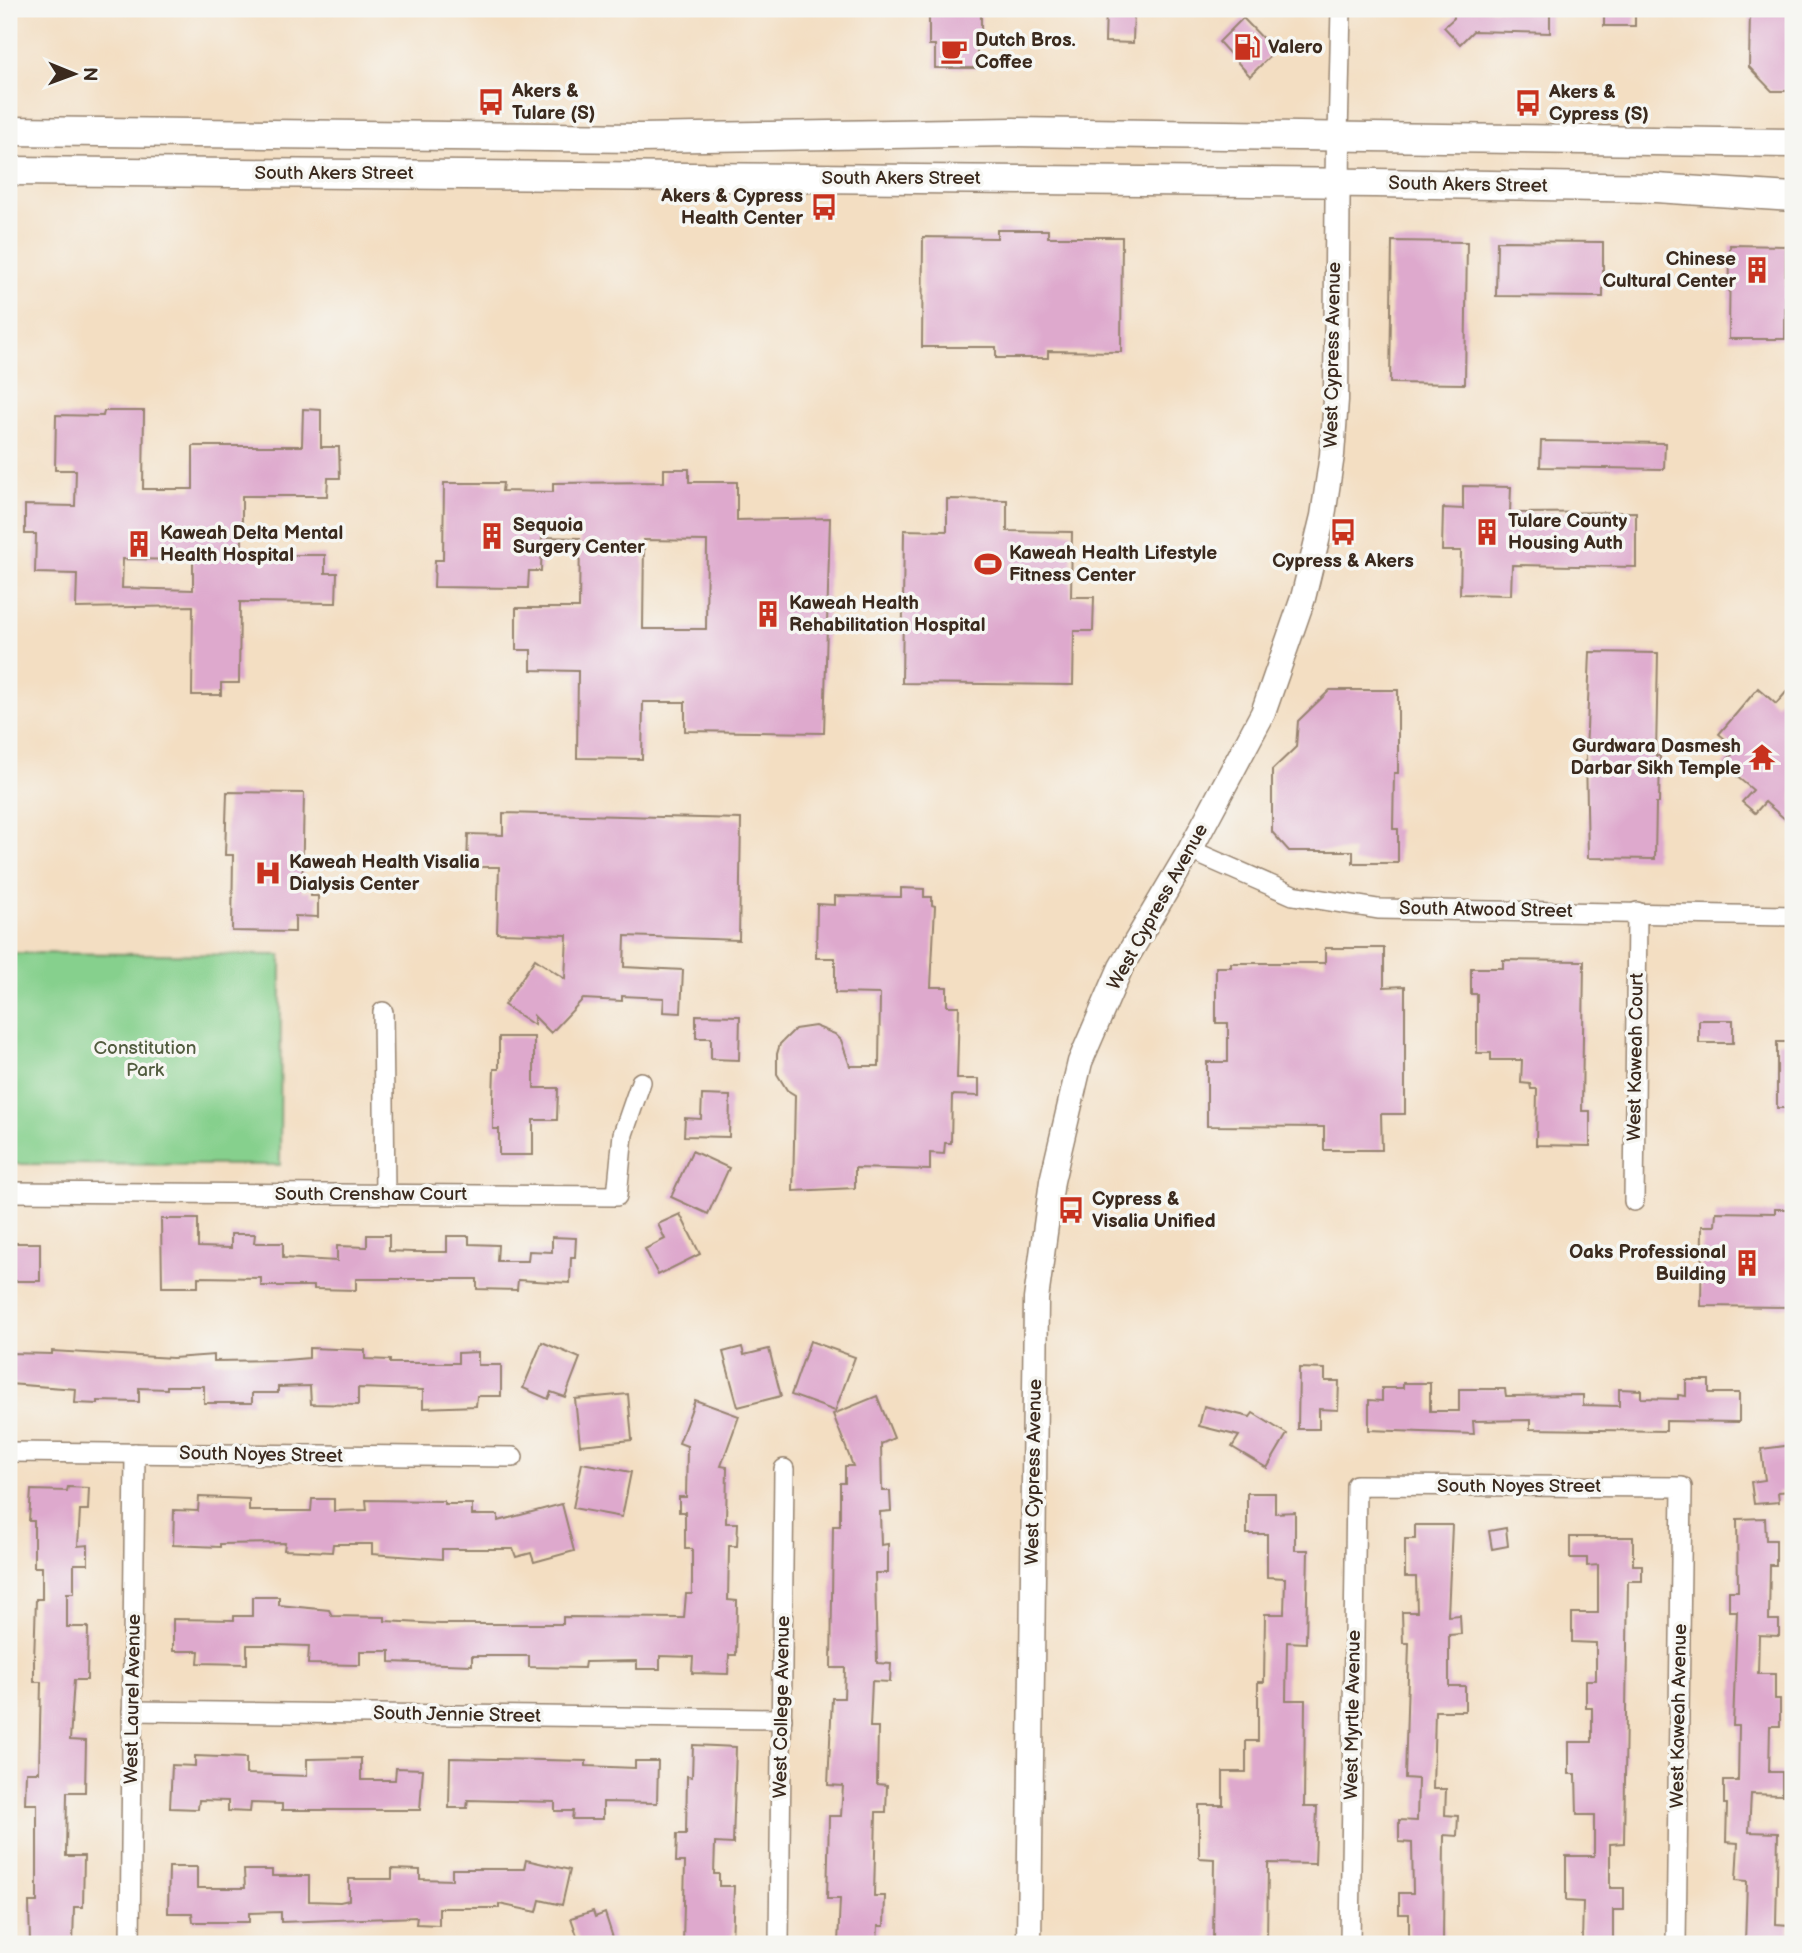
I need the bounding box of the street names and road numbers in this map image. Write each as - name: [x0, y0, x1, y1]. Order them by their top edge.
- street label: South Akers Street: [254, 162, 414, 185]
- street label: South Akers Street: [821, 167, 981, 190]
- street label: South Akers Street: [1388, 172, 1548, 198]
- street label: West Cypress Avenue: [1320, 262, 1346, 448]
- street label: West Cypress Avenue: [1103, 820, 1213, 994]
- street label: South Atwood Street: [1399, 897, 1573, 923]
- street label: West Kaweah Court: [1623, 972, 1649, 1141]
- street label: South Crenshaw Court: [275, 1183, 467, 1206]
- street label: West Cypress Avenue: [1021, 1379, 1047, 1565]
- street label: South Noyes Street: [179, 1442, 343, 1468]
- street label: South Noyes Street: [1437, 1475, 1601, 1498]
- street label: West Laurel Avenue: [120, 1614, 146, 1784]
- street label: West College Avenue: [769, 1615, 795, 1799]
- street label: West Kaweah Avenue: [1666, 1623, 1692, 1809]
- street label: West Myrtle Avenue: [1340, 1630, 1366, 1800]
- street label: South Jennie Street: [373, 1702, 541, 1728]

